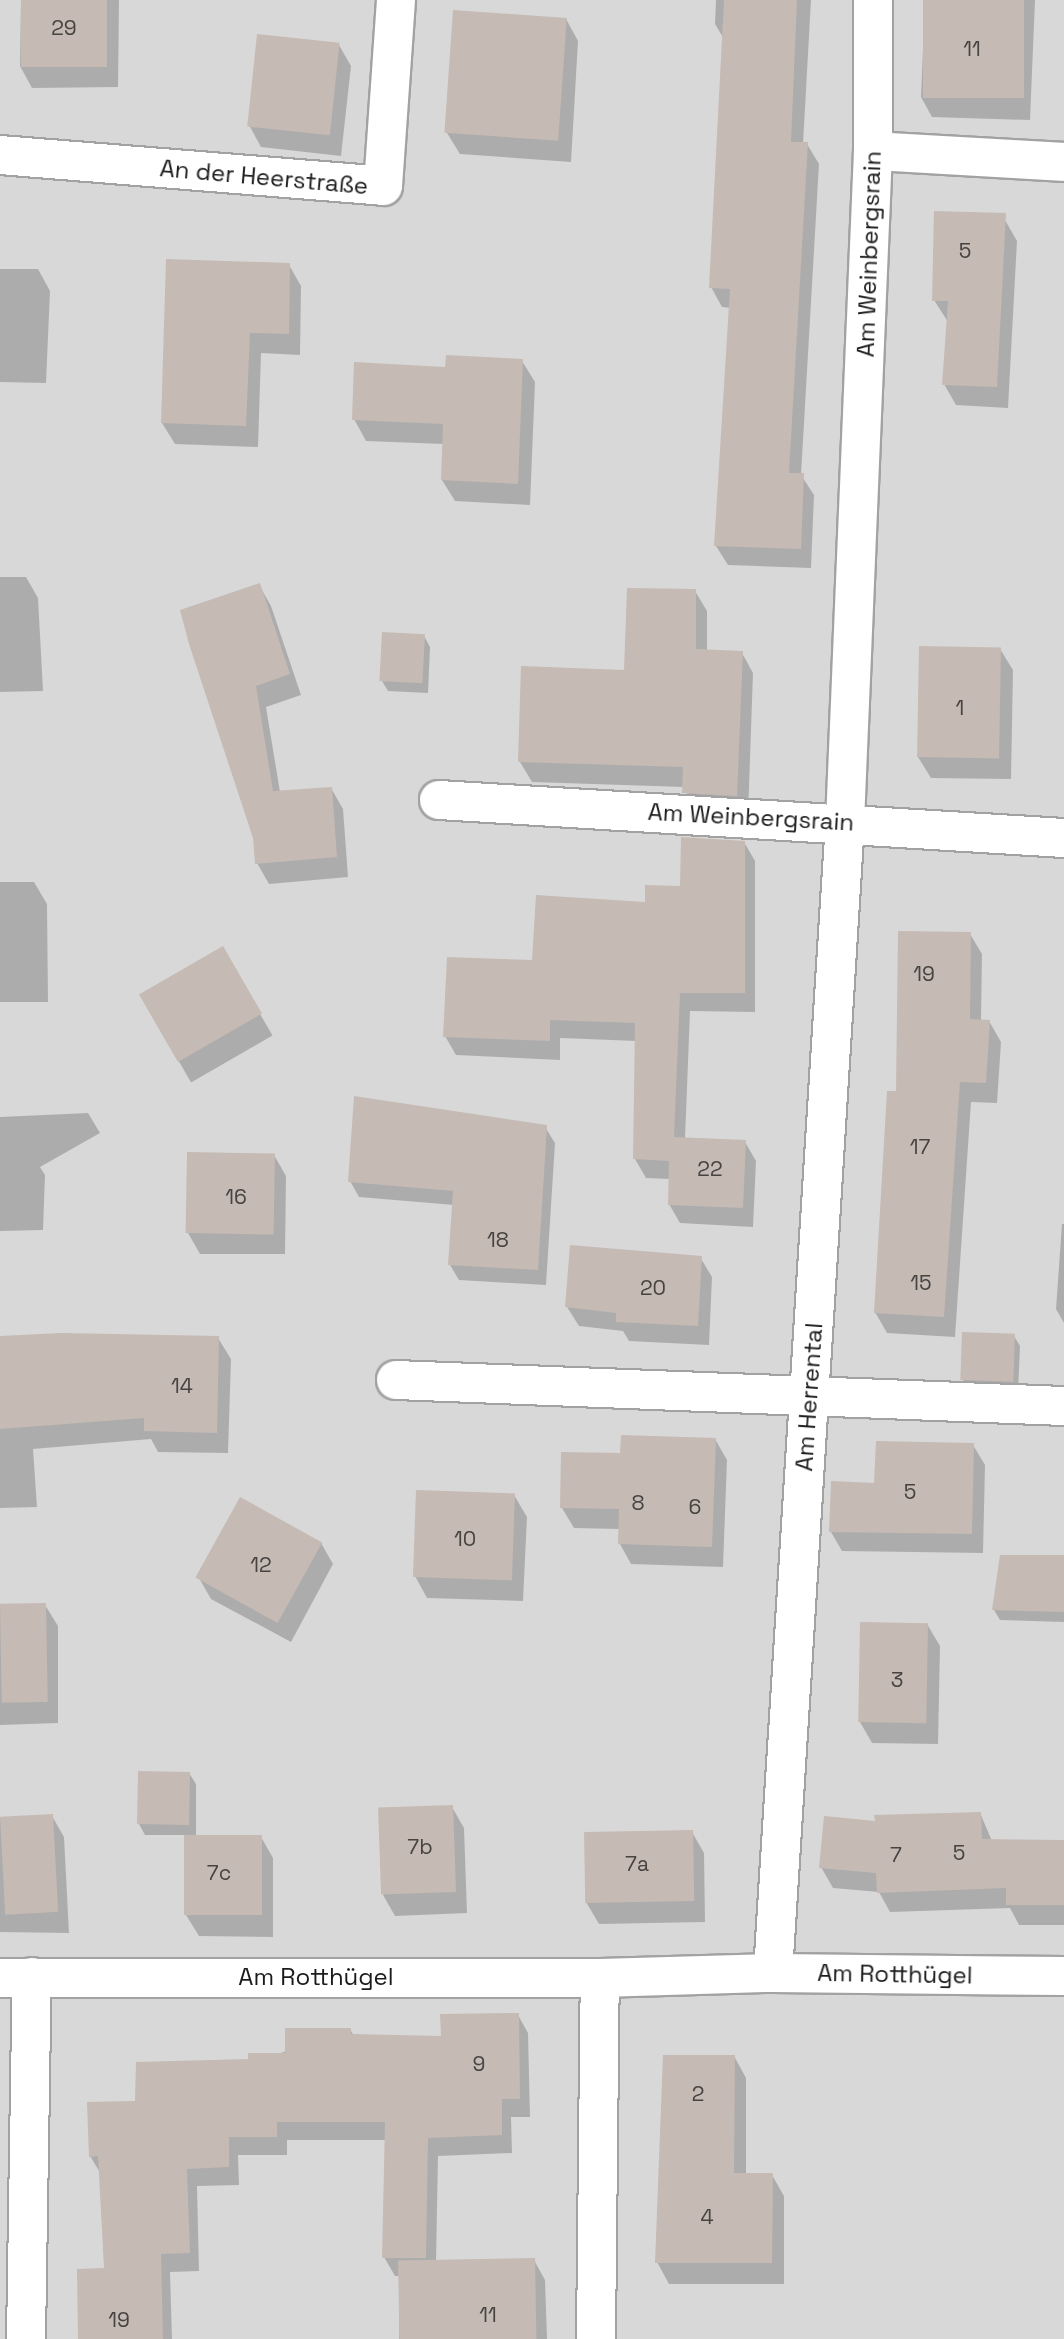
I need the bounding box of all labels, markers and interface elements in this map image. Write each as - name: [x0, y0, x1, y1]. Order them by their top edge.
- house number: 29: [51, 15, 77, 41]
- house number: 11: [963, 36, 981, 62]
- street label: Am Weinbergsrain: [851, 150, 887, 358]
- street label: An der Heerstraße: [159, 154, 369, 200]
- house number: 5: [959, 238, 971, 264]
- house number: 1: [956, 695, 964, 721]
- street label: Am Weinbergsrain: [647, 797, 855, 837]
- house number: 19: [913, 961, 935, 987]
- house number: 17: [910, 1134, 930, 1160]
- house number: 22: [697, 1156, 723, 1182]
- house number: 16: [225, 1184, 247, 1210]
- house number: 18: [487, 1227, 509, 1253]
- house number: 15: [910, 1270, 932, 1296]
- house number: 20: [640, 1275, 666, 1301]
- street label: Am Herrental: [789, 1322, 829, 1472]
- house number: 14: [171, 1373, 193, 1399]
- house number: 5: [904, 1479, 916, 1505]
- house number: 8: [631, 1490, 645, 1516]
- house number: 6: [689, 1494, 701, 1520]
- house number: 10: [454, 1526, 476, 1552]
- house number: 12: [250, 1552, 272, 1578]
- house number: 3: [891, 1667, 903, 1693]
- house number: 7b: [407, 1834, 433, 1860]
- house number: 5: [953, 1840, 965, 1866]
- house number: 7: [890, 1842, 902, 1868]
- house number: 7a: [625, 1851, 649, 1877]
- house number: 7c: [207, 1860, 231, 1886]
- street label: Am Rotthügel: [817, 1958, 973, 1990]
- street label: Am Rotthügel: [238, 1963, 394, 1991]
- house number: 9: [473, 2051, 485, 2077]
- house number: 2: [692, 2081, 704, 2107]
- house number: 4: [700, 2204, 714, 2230]
- house number: 11: [479, 2302, 497, 2328]
- house number: 19: [108, 2307, 130, 2333]

